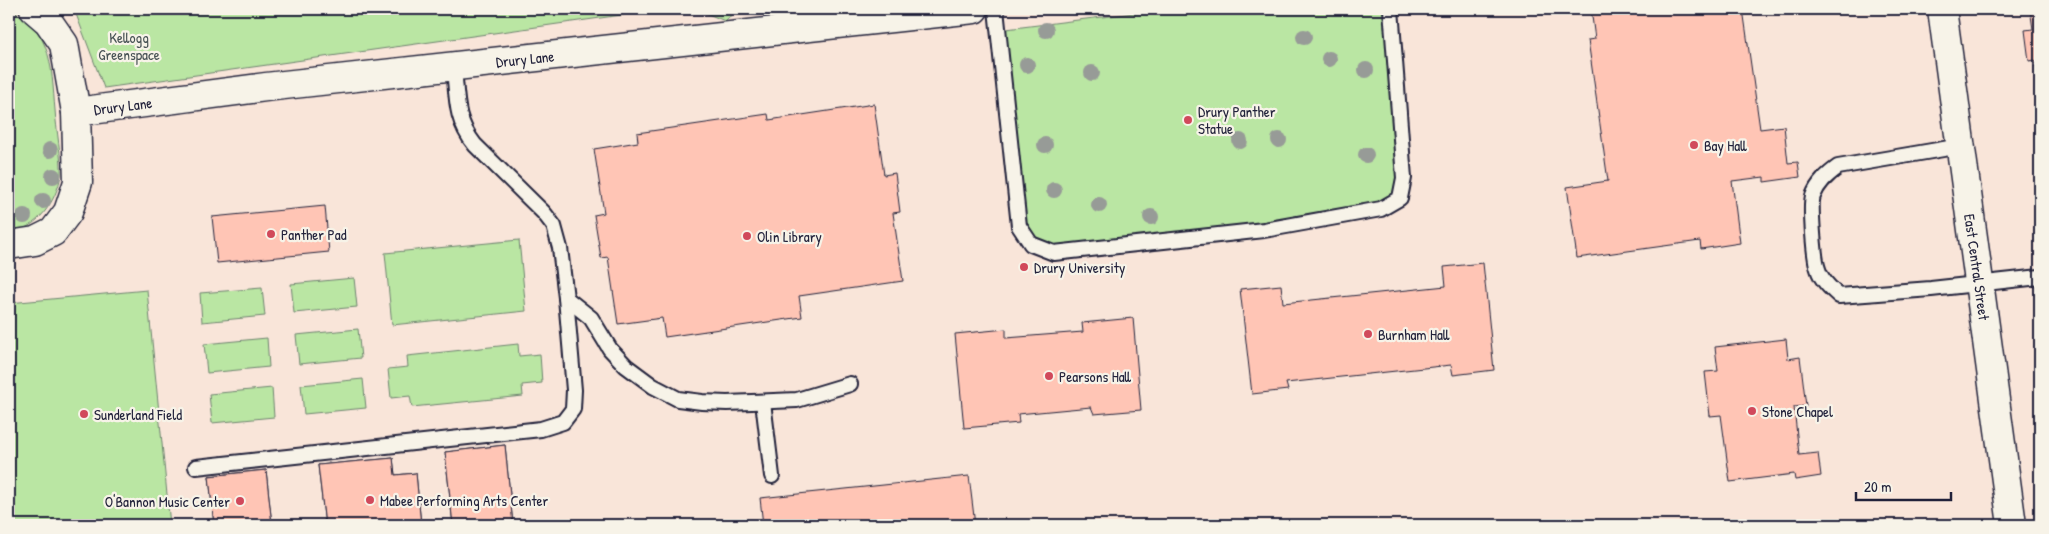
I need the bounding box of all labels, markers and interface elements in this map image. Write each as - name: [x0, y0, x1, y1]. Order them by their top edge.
- park label: Kellogg Greenspace: [98, 27, 160, 65]
- street label: Drury Lane: [495, 45, 555, 73]
- street label: Drury Lane: [93, 92, 153, 120]
- place label: Drury Panther Statue: [1198, 101, 1276, 139]
- marker: Drury Panther Statue: [1182, 114, 1194, 126]
- place label: Bay Hall: [1704, 135, 1747, 156]
- marker: Bay Hall: [1688, 139, 1700, 151]
- street label: East Central Street: [1959, 213, 1995, 322]
- place label: Panther Pad: [281, 224, 347, 245]
- place label: Olin Library: [757, 226, 822, 247]
- marker: Panther Pad: [265, 228, 277, 240]
- marker: Olin Library: [741, 230, 753, 242]
- place label: Drury University: [1034, 257, 1125, 278]
- marker: Drury University: [1018, 261, 1030, 273]
- place label: Burnham Hall: [1378, 324, 1450, 345]
- marker: Burnham Hall: [1362, 328, 1374, 340]
- place label: Pearsons Hall: [1059, 366, 1132, 387]
- marker: Pearsons Hall: [1043, 370, 1055, 382]
- place label: Stone Chapel: [1762, 401, 1833, 422]
- place label: Sunderland Field: [94, 404, 182, 425]
- marker: Stone Chapel: [1746, 405, 1758, 417]
- marker: Sunderland Field: [78, 408, 90, 420]
- scale bar: [1856, 469, 1952, 501]
- text: 20 m: [1864, 476, 1891, 497]
- place label: Mabee Performing Arts Center: [380, 490, 549, 511]
- place label: O'Bannon Music Center: [105, 491, 230, 512]
- marker: Mabee Performing Arts Center: [364, 494, 376, 506]
- marker: O'Bannon Music Center: [234, 495, 246, 507]

